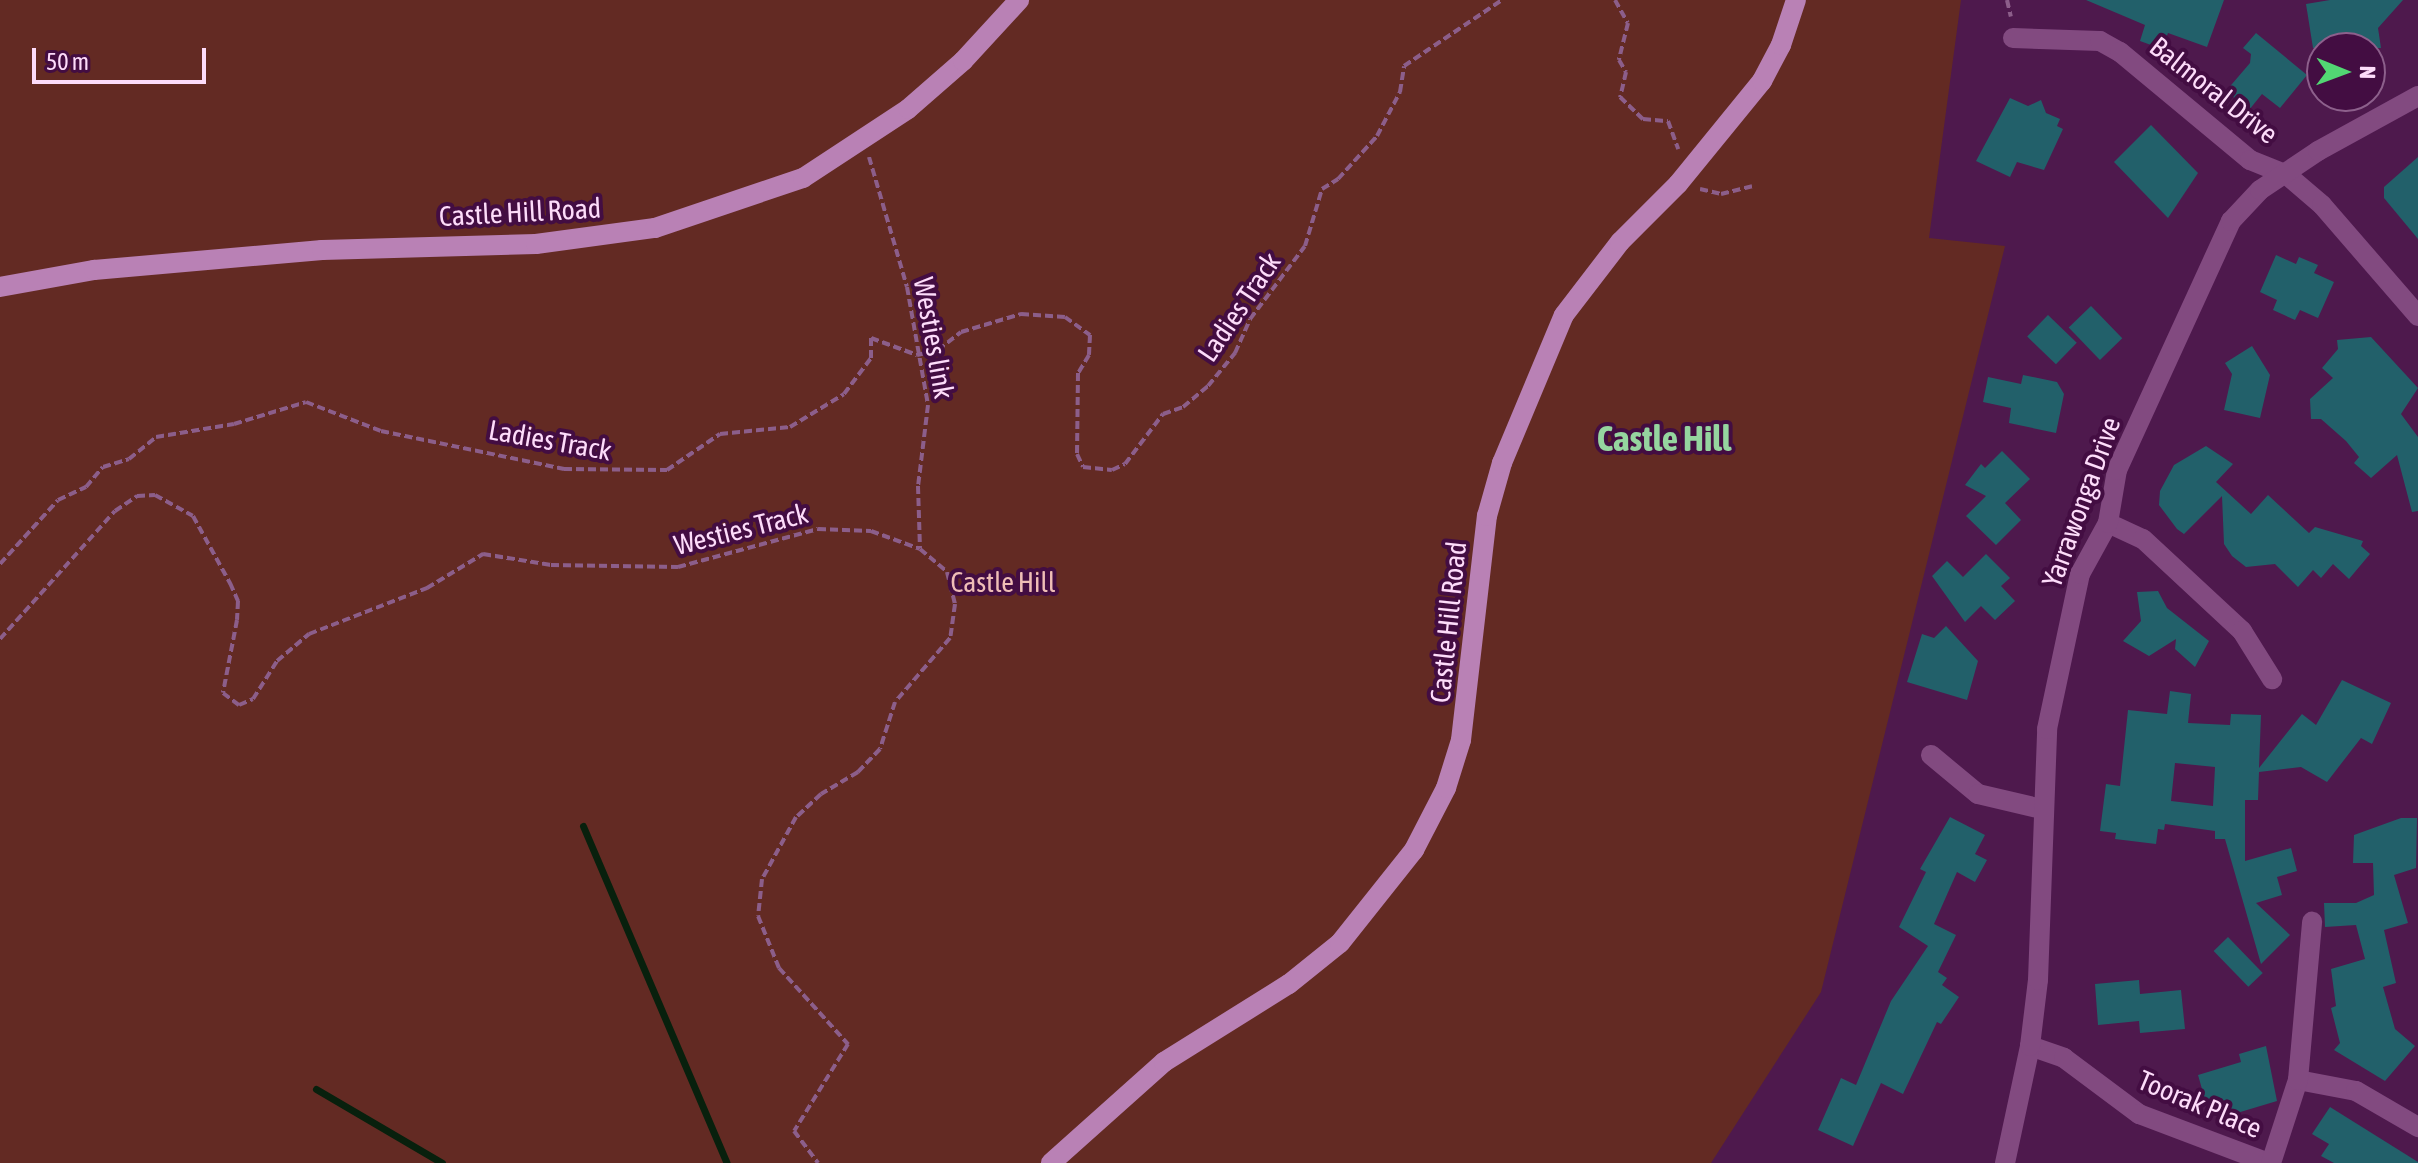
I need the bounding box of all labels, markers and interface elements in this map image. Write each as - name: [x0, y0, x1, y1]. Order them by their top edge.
- street label: Balmoral Drive: [2143, 30, 2285, 150]
- scale bar: [36, 32, 210, 82]
- north arrow: [2306, 32, 2386, 112]
- text: 50 m: [46, 48, 89, 75]
- text: N: [2355, 66, 2381, 79]
- street label: Castle Hill Road: [438, 191, 602, 233]
- street label: Ladies Track: [1190, 246, 1288, 368]
- street label: Westies link: [907, 275, 961, 401]
- street label: Yarrawonga Drive: [2035, 412, 2127, 592]
- street label: Ladies Track: [486, 413, 614, 467]
- district label: Castle Hill: [1597, 417, 1731, 461]
- street label: Westies Track: [670, 496, 812, 562]
- street label: Castle Hill Road: [1423, 540, 1473, 704]
- park label: Castle Hill: [951, 565, 1055, 599]
- street label: Toorak Place: [2133, 1063, 2267, 1145]

